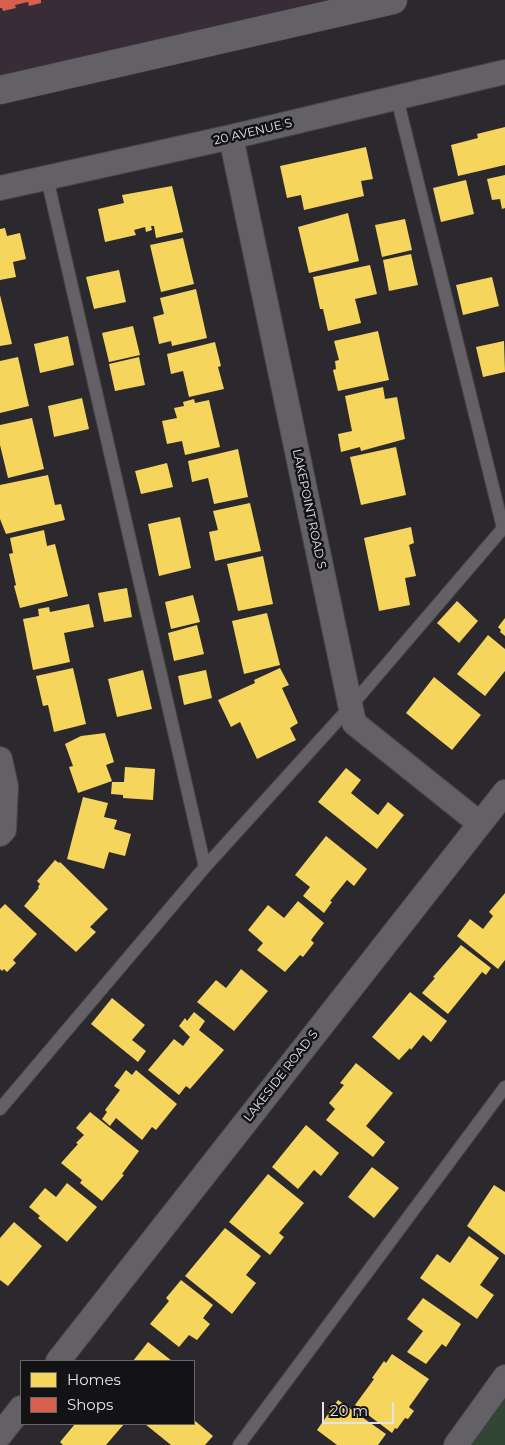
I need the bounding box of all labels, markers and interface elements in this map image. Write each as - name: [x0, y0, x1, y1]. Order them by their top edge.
- street label: 20 AVENUE S: [212, 116, 294, 148]
- street label: LAKEPOINT ROAD S: [289, 448, 329, 570]
- street label: LAKESIDE ROAD S: [241, 1027, 321, 1125]
- legend: [20, 1360, 195, 1425]
- text: Homes: [67, 1370, 121, 1389]
- scale bar: [325, 1392, 398, 1424]
- text: Shops: [67, 1395, 113, 1414]
- text: 20 m: [330, 1401, 368, 1420]

